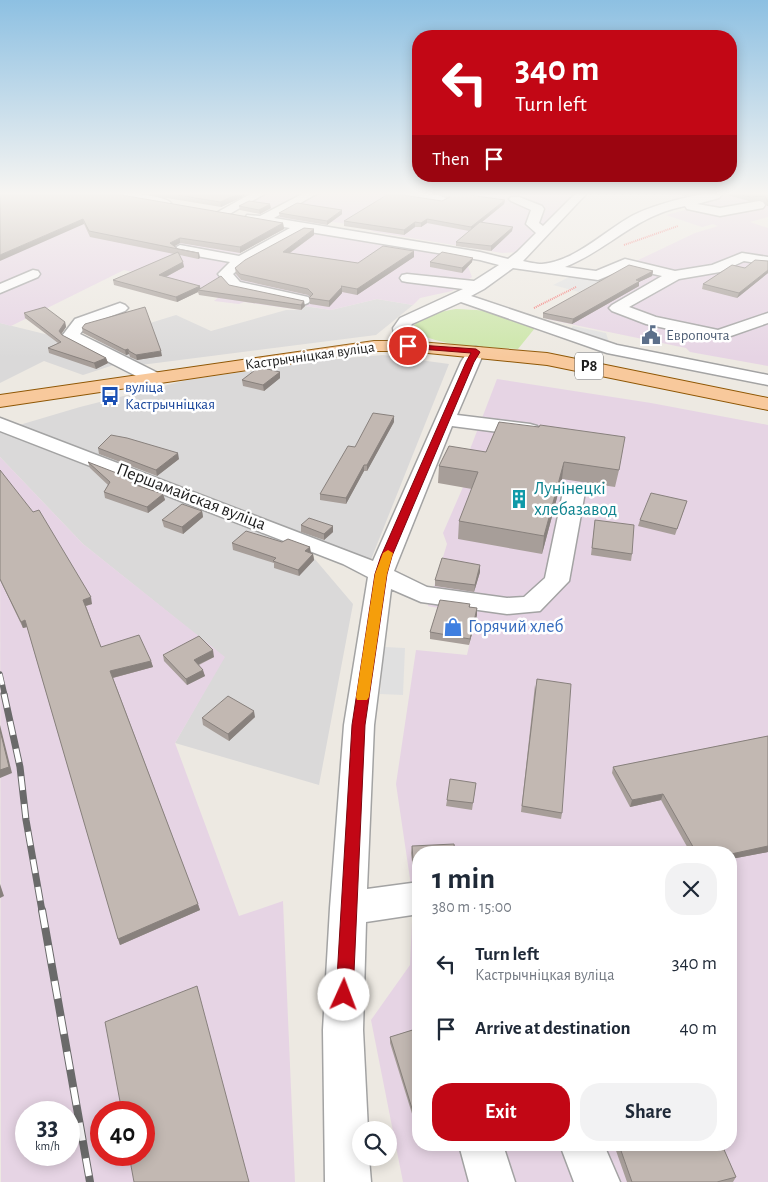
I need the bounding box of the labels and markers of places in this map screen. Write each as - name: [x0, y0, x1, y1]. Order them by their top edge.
- public building icon: Европочта: [640, 324, 662, 346]
- pin: [387, 325, 429, 367]
- place label: Европочта: [666, 328, 730, 343]
- place label: вуліца Кастрычніцкая: [125, 380, 215, 412]
- bus stop icon: вуліца Кастрычніцкая: [99, 385, 121, 407]
- place label: Лунінецкі хлебазавод: [534, 480, 617, 519]
- building icon: Лунінецкі хлебазавод: [508, 488, 530, 510]
- shop icon: Горячий хлеб: [442, 616, 464, 638]
- place label: Горячий хлеб: [468, 617, 563, 636]

